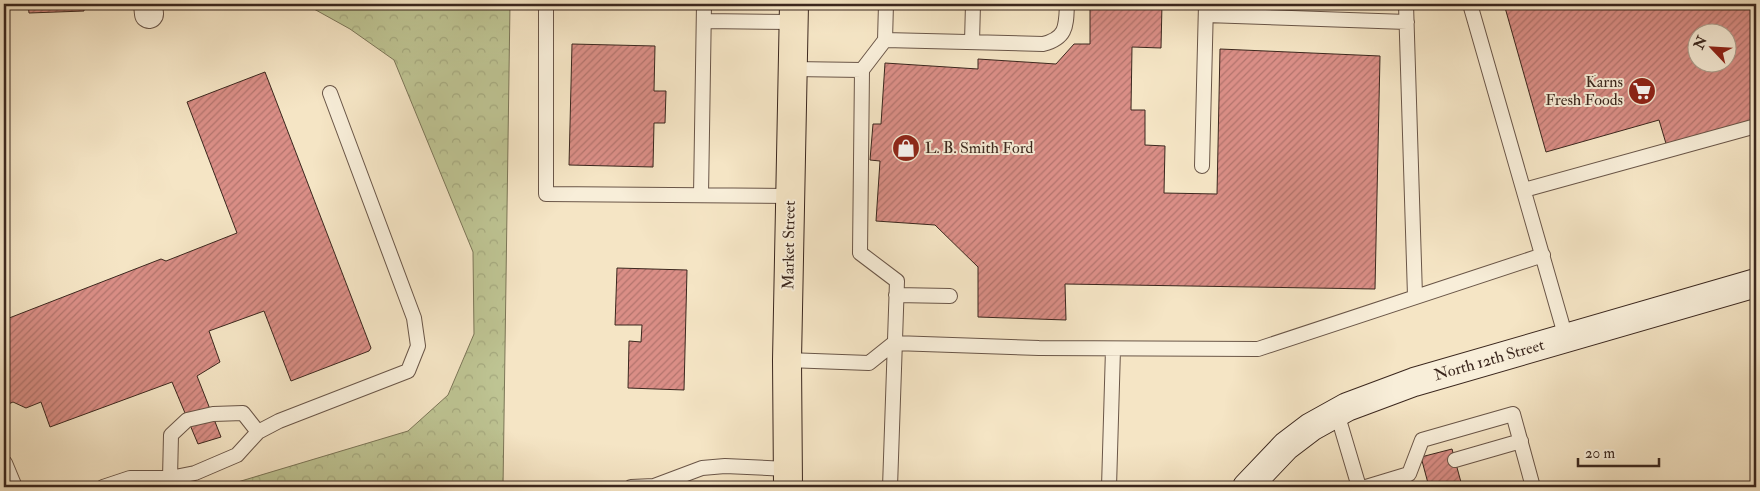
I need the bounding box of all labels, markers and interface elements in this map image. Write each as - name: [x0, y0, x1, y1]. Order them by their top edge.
- north arrow: [1688, 22, 1738, 72]
- text: N: [1690, 33, 1711, 53]
- place label: Karns Fresh Foods: [1545, 72, 1623, 110]
- supermarket icon: Karns Fresh Foods: [1627, 76, 1657, 106]
- shop icon: L. B. Smith Ford: [891, 133, 921, 163]
- place label: L. B. Smith Ford: [925, 138, 1034, 158]
- street label: Market Street: [778, 200, 800, 290]
- street label: North 12th Street: [1432, 335, 1546, 385]
- scale bar: [1578, 436, 1659, 468]
- text: 20 m: [1585, 444, 1615, 463]

